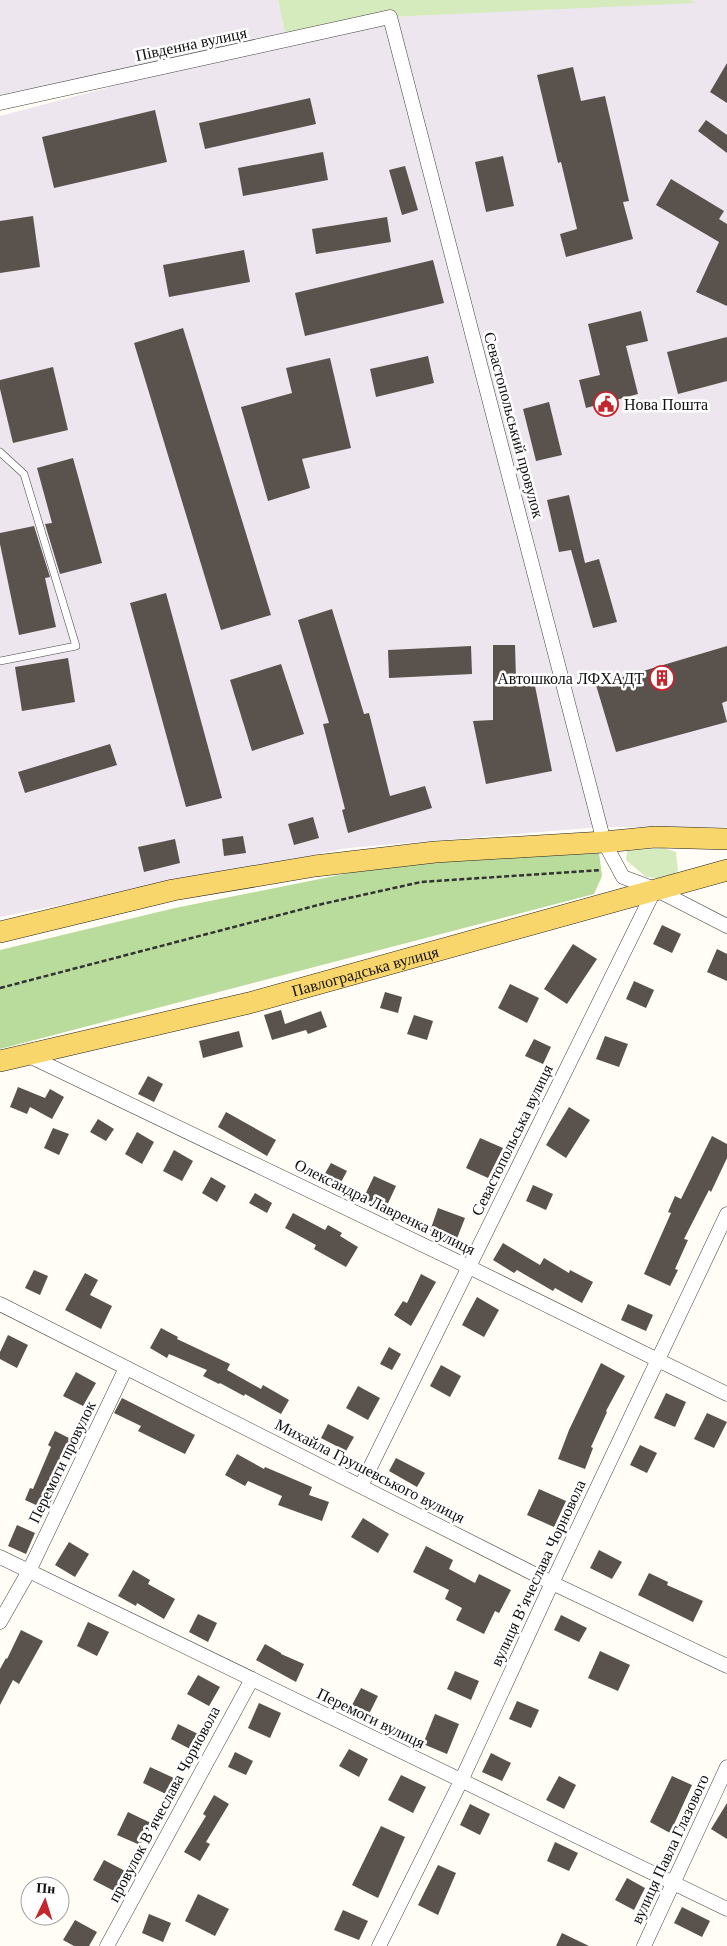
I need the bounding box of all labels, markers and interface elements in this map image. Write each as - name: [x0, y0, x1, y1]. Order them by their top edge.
- street label: Південна вулиця: [134, 24, 249, 65]
- street label: Севастопольський провулок: [480, 330, 547, 520]
- public building icon: Нова Пошта: [593, 391, 619, 417]
- place label: Нова Пошта: [624, 396, 708, 413]
- building icon: Автошкола ЛФХАДТ: [649, 665, 675, 691]
- place label: Автошкола ЛФХАДТ: [497, 670, 644, 688]
- street label: Павлоградська вулиця: [290, 942, 441, 999]
- street label: Севастопольська вулиця: [468, 1061, 557, 1219]
- street label: Олександра Лавренка вулиця: [291, 1156, 479, 1259]
- street label: Перемоги провулок: [25, 1398, 100, 1526]
- street label: Михайла Грушевського вулиця: [272, 1416, 468, 1528]
- street label: вулиця В’ячеслава Чорновола: [487, 1477, 590, 1669]
- street label: Перемоги вулиця: [314, 1685, 428, 1753]
- street label: провулок В’ячеслава Чорновола: [105, 1703, 224, 1905]
- street label: вулиця Павла Глазового: [628, 1772, 713, 1927]
- north arrow: [20, 1876, 70, 1926]
- text: Пн: [36, 1880, 56, 1897]

